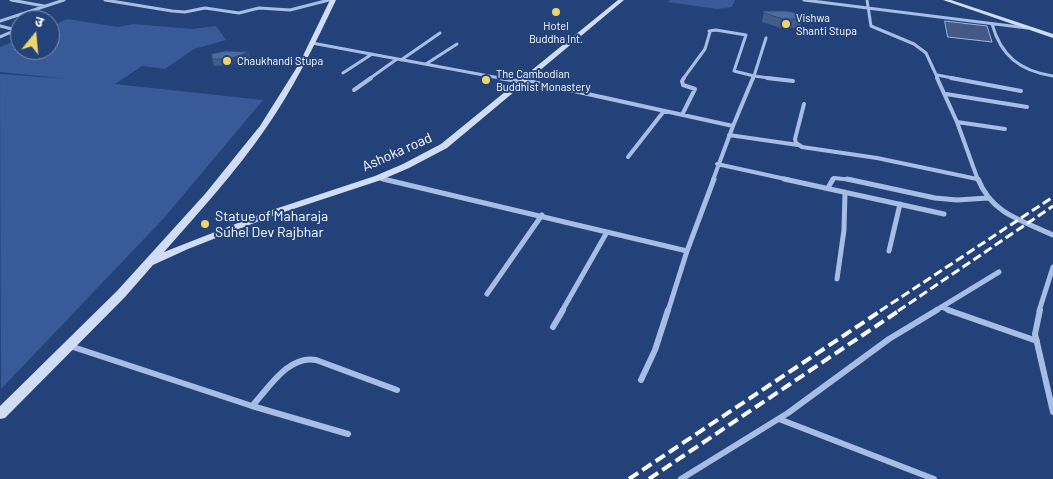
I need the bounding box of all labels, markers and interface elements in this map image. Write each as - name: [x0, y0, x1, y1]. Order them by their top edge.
- marker: Hotel Buddha Int.: [550, 6, 562, 18]
- north arrow: [10, 10, 60, 60]
- place label: Vishwa Shanti Stupa: [796, 11, 857, 37]
- text: उ: [33, 12, 46, 30]
- marker: Vishwa Shanti Stupa: [780, 18, 792, 30]
- place label: Hotel Buddha Int.: [529, 19, 583, 45]
- place label: Chaukhandi Stupa: [237, 54, 323, 68]
- marker: Chaukhandi Stupa: [221, 55, 233, 67]
- place label: The Cambodian Buddhist Monastery: [496, 67, 591, 93]
- marker: The Cambodian Buddhist Monastery: [480, 74, 492, 86]
- street label: Ashoka road: [360, 129, 434, 175]
- place label: Statue of Maharaja Suhel Dev Rajbhar: [215, 208, 328, 240]
- marker: Statue of Maharaja Suhel Dev Rajbhar: [199, 218, 211, 230]

